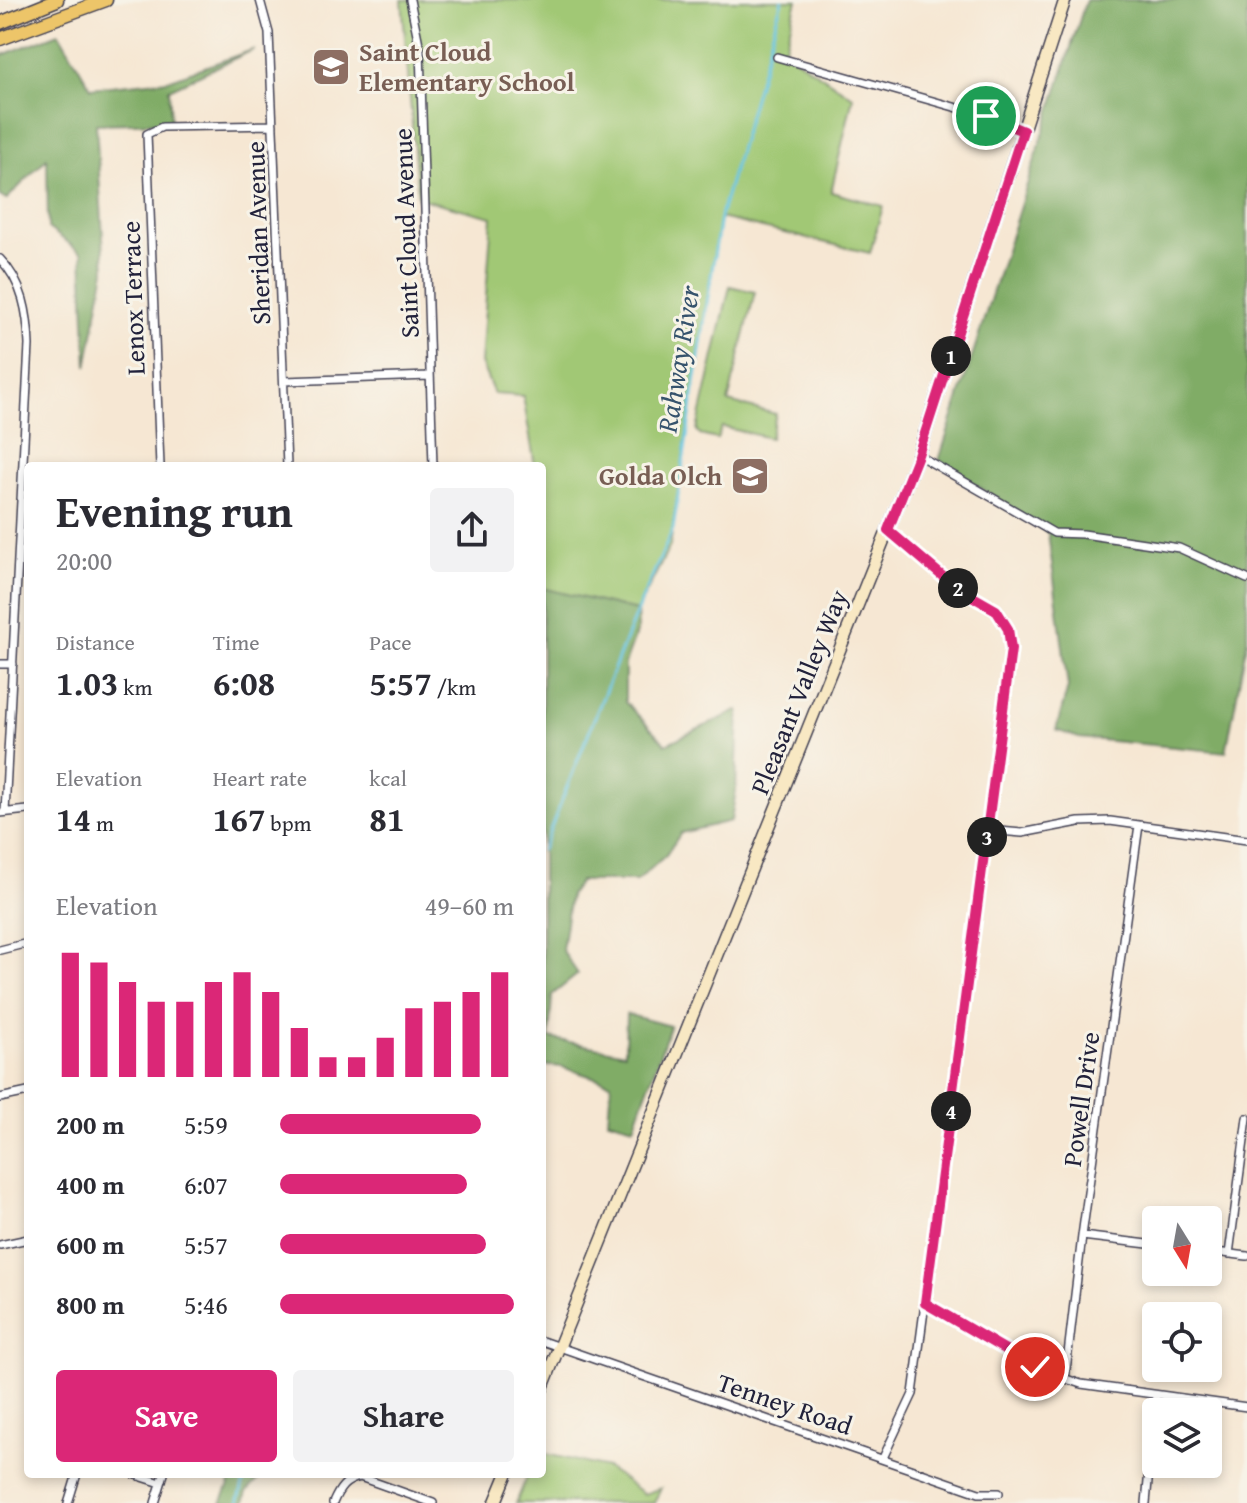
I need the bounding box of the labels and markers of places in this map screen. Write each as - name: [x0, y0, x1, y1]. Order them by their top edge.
- place label: Saint Cloud Elementary School: [359, 32, 575, 101]
- school or university icon: Saint Cloud Elementary School: [310, 46, 352, 88]
- pin: [952, 82, 1020, 150]
- pin: 1: [931, 336, 971, 376]
- school or university icon: Golda Olch: [729, 455, 771, 497]
- place label: Golda Olch: [599, 456, 723, 495]
- pin: 2: [938, 568, 978, 608]
- pin: 3: [967, 817, 1007, 857]
- pin: 4: [931, 1091, 971, 1131]
- pin: [1001, 1333, 1069, 1401]

